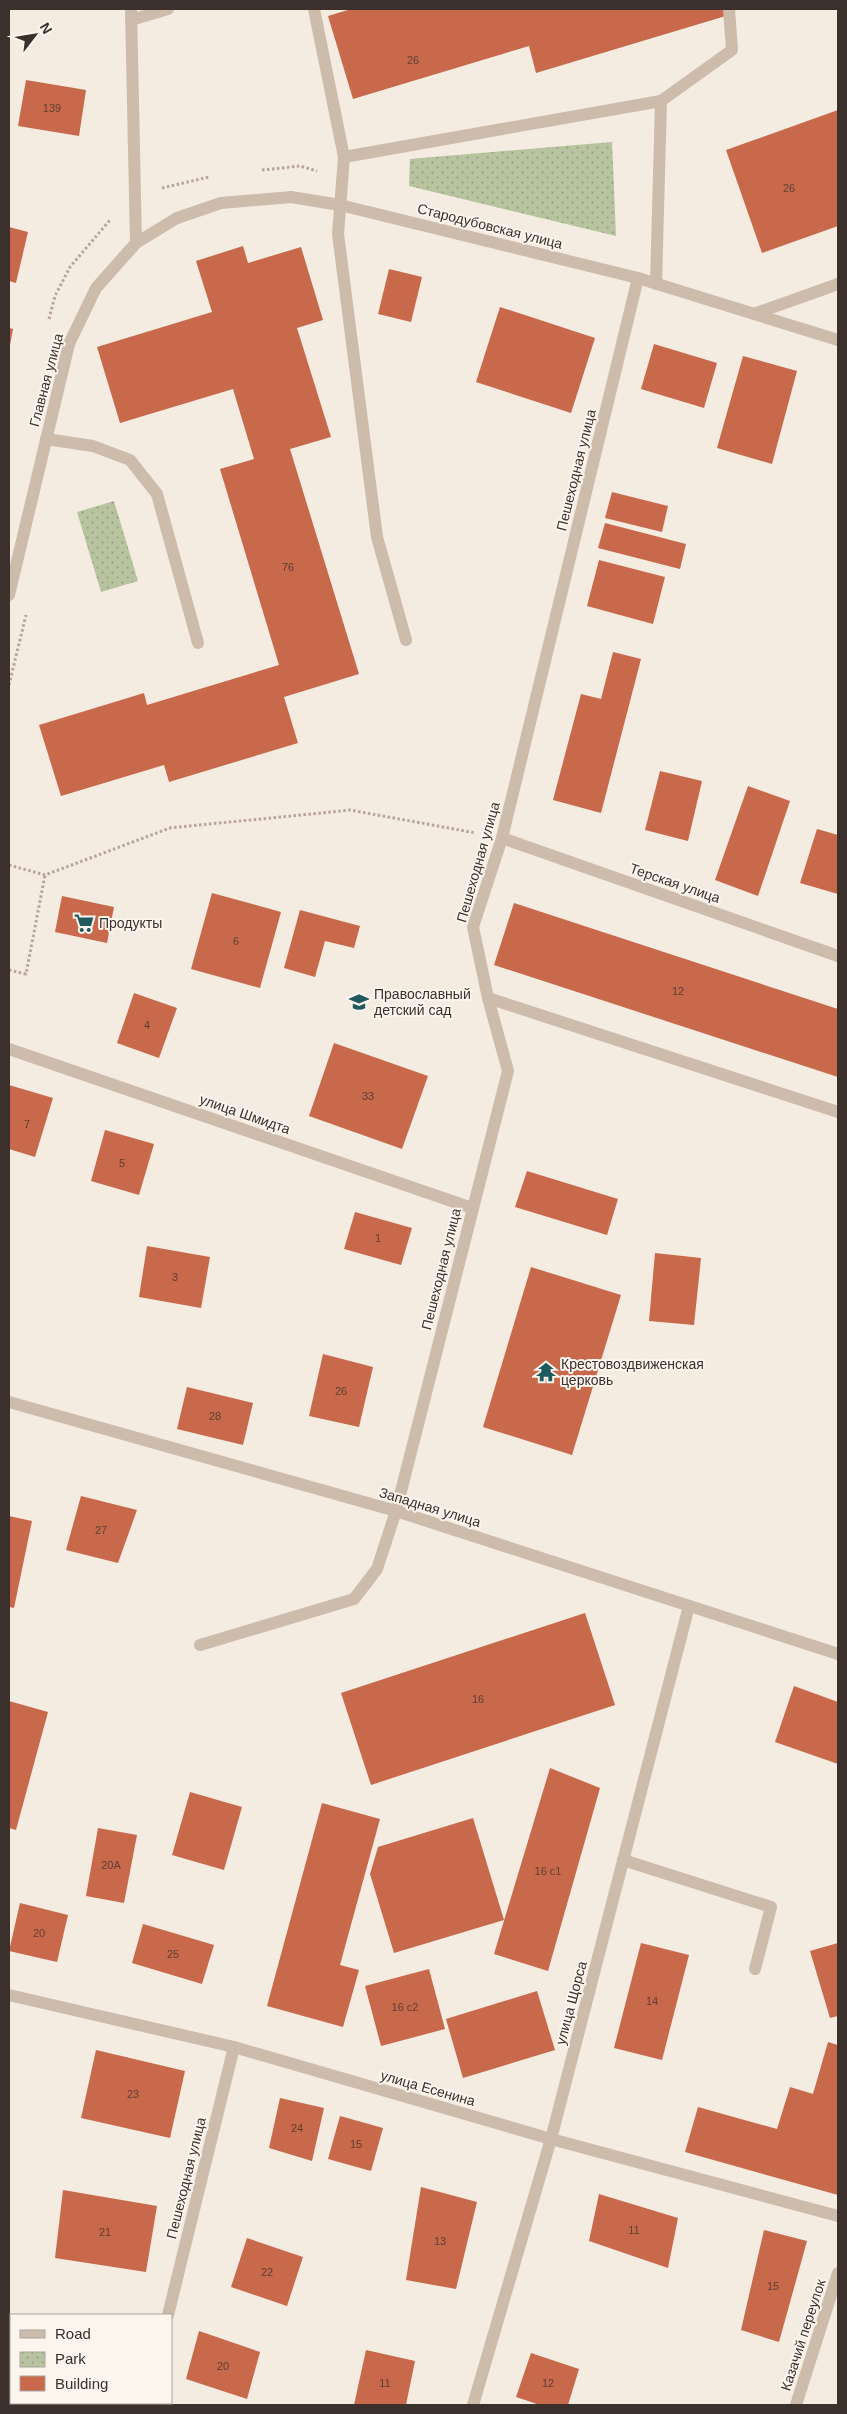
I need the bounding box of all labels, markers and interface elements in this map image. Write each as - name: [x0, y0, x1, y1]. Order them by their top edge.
- north arrow: [10, 10, 60, 60]
- text: N: [37, 20, 56, 37]
- house number: 26: [407, 54, 419, 66]
- house number: 139: [43, 102, 61, 114]
- house number: 26: [783, 182, 795, 194]
- street label: Стародубовская улица: [416, 200, 564, 252]
- street label: Главная улица: [26, 332, 66, 428]
- street label: Пешеходная улица: [553, 407, 599, 532]
- house number: 76: [282, 561, 294, 573]
- street label: Пешеходная улица: [453, 800, 503, 924]
- street label: Терская улица: [628, 860, 722, 906]
- supermarket icon: Продукты: [73, 912, 95, 934]
- place label: Продукты: [99, 915, 162, 931]
- house number: 6: [233, 935, 239, 947]
- house number: 12: [672, 985, 684, 997]
- place label: Православный детский сад: [374, 986, 471, 1018]
- school or university icon: Православный детский сад: [348, 991, 370, 1013]
- house number: 4: [144, 1019, 150, 1031]
- house number: 33: [362, 1090, 374, 1102]
- street label: улица Шмидта: [198, 1091, 293, 1137]
- house number: 7: [24, 1118, 30, 1130]
- house number: 5: [119, 1157, 125, 1169]
- street label: Пешеходная улица: [418, 1206, 464, 1331]
- house number: 1: [375, 1232, 381, 1244]
- house number: 3: [172, 1271, 178, 1283]
- place label: Крестовоздвиженская церковь: [561, 1356, 704, 1388]
- temple icon: Крестовоздвиженская церковь: [535, 1361, 557, 1383]
- house number: 26: [335, 1385, 347, 1397]
- house number: 28: [209, 1410, 221, 1422]
- street label: Западная улица: [377, 1484, 483, 1530]
- house number: 27: [95, 1524, 107, 1536]
- house number: 16: [472, 1693, 484, 1705]
- house number: 20А: [101, 1859, 121, 1871]
- house number: 16 с1: [535, 1865, 561, 1877]
- house number: 20: [33, 1927, 45, 1939]
- house number: 25: [167, 1948, 179, 1960]
- street label: улица Щорса: [552, 1959, 590, 2047]
- house number: 14: [646, 1995, 658, 2007]
- house number: 16 с2: [392, 2001, 418, 2013]
- street label: улица Есенина: [379, 2067, 477, 2109]
- house number: 23: [127, 2088, 139, 2100]
- street label: Пешеходная улица: [163, 2115, 209, 2240]
- house number: 24: [291, 2122, 303, 2134]
- house number: 15: [350, 2138, 362, 2150]
- house number: 11: [628, 2224, 640, 2236]
- house number: 21: [99, 2226, 111, 2238]
- house number: 13: [434, 2235, 446, 2247]
- house number: 22: [261, 2266, 273, 2278]
- street label: Казачий переулок: [777, 2276, 829, 2393]
- house number: 15: [767, 2280, 779, 2292]
- legend: [10, 2314, 172, 2404]
- text: Road: [55, 2325, 91, 2342]
- text: Park: [55, 2350, 86, 2367]
- house number: 20: [217, 2360, 229, 2372]
- text: Building: [55, 2375, 108, 2392]
- house number: 11: [379, 2377, 391, 2389]
- house number: 12: [542, 2377, 554, 2389]

